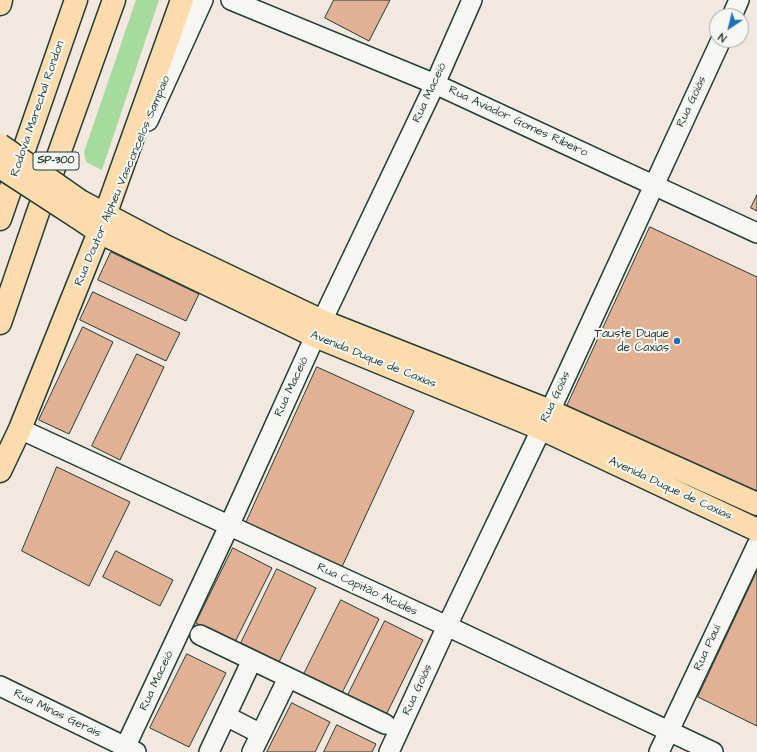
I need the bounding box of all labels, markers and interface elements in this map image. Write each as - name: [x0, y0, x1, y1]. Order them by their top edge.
- north arrow: [709, 8, 749, 48]
- text: N: [715, 29, 730, 46]
- street label: Rodovia Marechal Rondon: [8, 39, 68, 179]
- street label: Rua Maceió: [410, 61, 450, 125]
- street label: Rua Doutor Alpheu Vasconcelos Sampaio: [72, 74, 174, 288]
- street label: Rua Goiás: [674, 74, 710, 130]
- street label: Rua Aviador Gomes Ribeiro: [446, 83, 590, 161]
- road number: SP-300: [33, 152, 79, 170]
- place label: Tauste Duque de Caxias: [595, 327, 669, 355]
- street label: Avenida Duque de Caxias: [308, 328, 438, 392]
- marker: Tauste Duque de Caxias: [672, 336, 682, 346]
- street label: Rua Maceió: [272, 355, 312, 419]
- street label: Rua Goiás: [538, 369, 574, 425]
- street label: Avenida Duque de Caxias: [606, 454, 734, 524]
- street label: Rua Capitão Alcides: [315, 560, 419, 620]
- street label: Rua Piauí: [691, 623, 725, 673]
- street label: Rua Maceió: [137, 649, 177, 713]
- street label: Rua Goiás: [400, 662, 436, 718]
- street label: Rua Minas Gerais: [11, 687, 103, 741]

